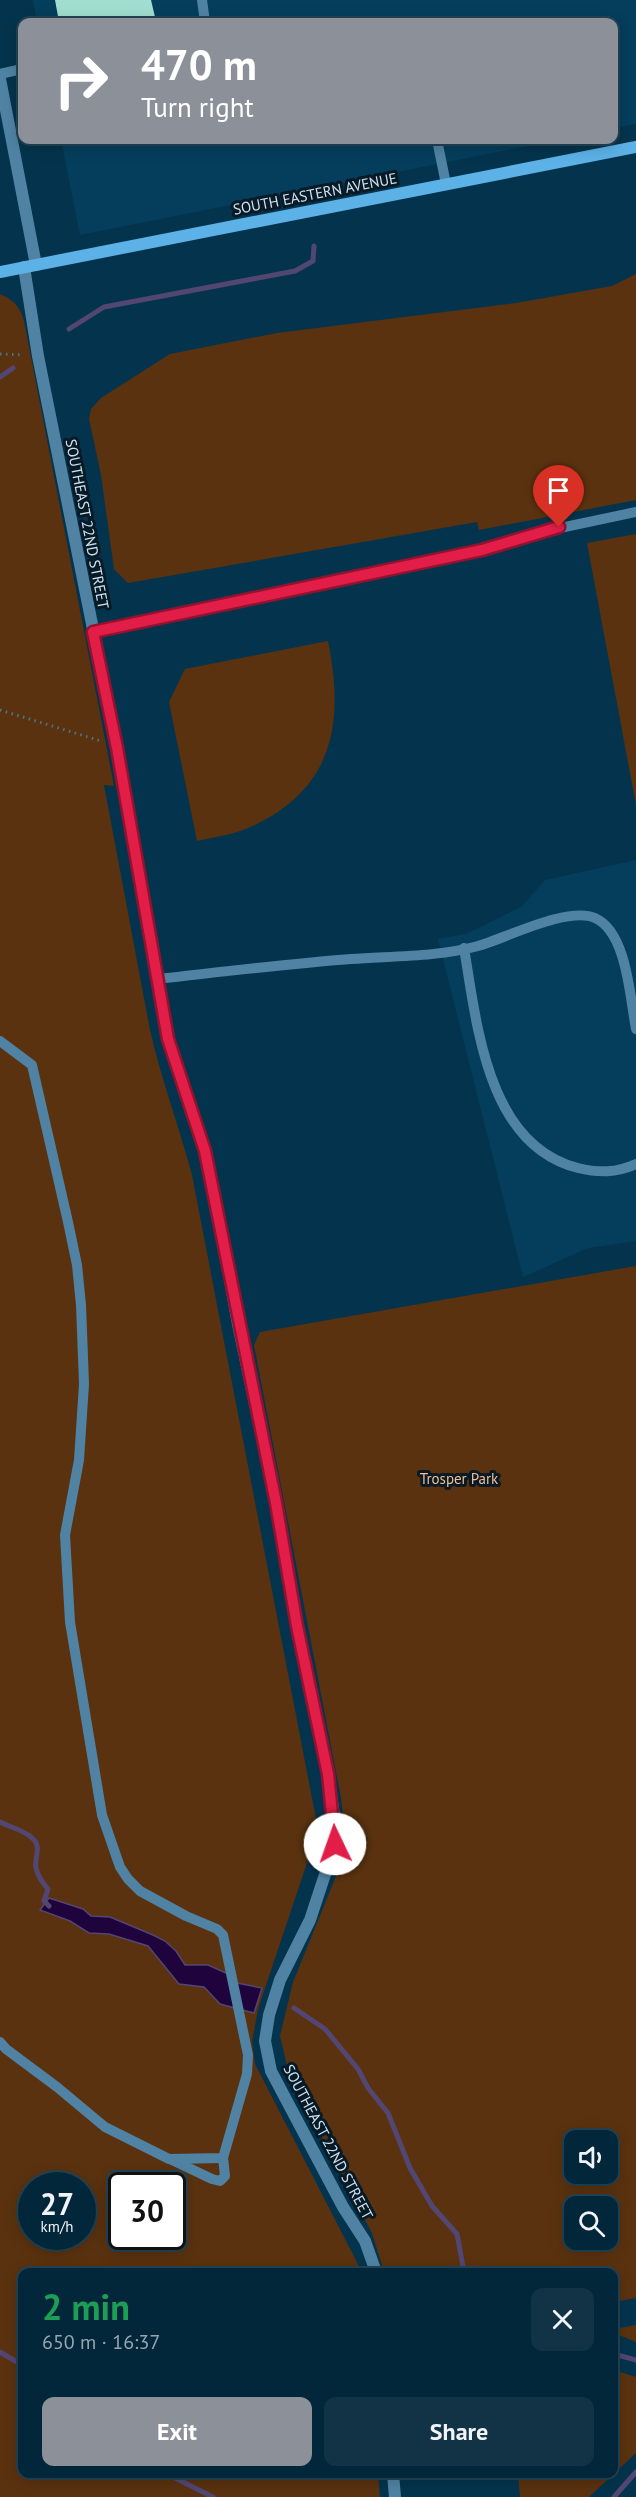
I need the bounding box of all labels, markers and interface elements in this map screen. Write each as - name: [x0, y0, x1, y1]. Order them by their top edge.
- text: 470 m: [141, 37, 257, 92]
- icon: right: [42, 42, 120, 120]
- text: Turn right: [141, 90, 254, 124]
- street label: SOUTH EASTERN AVENUE: [231, 168, 399, 219]
- street label: SOUTHEAST 22ND STREET: [62, 437, 113, 611]
- pin: [533, 465, 584, 527]
- icon: arrive: [542, 474, 575, 507]
- park label: Trosper Park: [420, 1469, 499, 1488]
- position arrow: [303, 1812, 367, 1876]
- street label: SOUTHEAST 22ND STREET: [279, 2061, 378, 2223]
- map controls: [564, 2130, 618, 2250]
- button: sound: [564, 2130, 618, 2184]
- speed limit sign: 30: [108, 2172, 186, 2250]
- text: 27: [40, 2184, 74, 2223]
- button: search: [564, 2196, 618, 2250]
- text: km/h: [41, 2217, 73, 2236]
- text: 2 min: [42, 2283, 130, 2330]
- button: close: [531, 2288, 594, 2351]
- text: 650 m · 16:37: [42, 2329, 160, 2355]
- button: Exit: [42, 2397, 312, 2466]
- button: Share: [324, 2397, 594, 2466]

